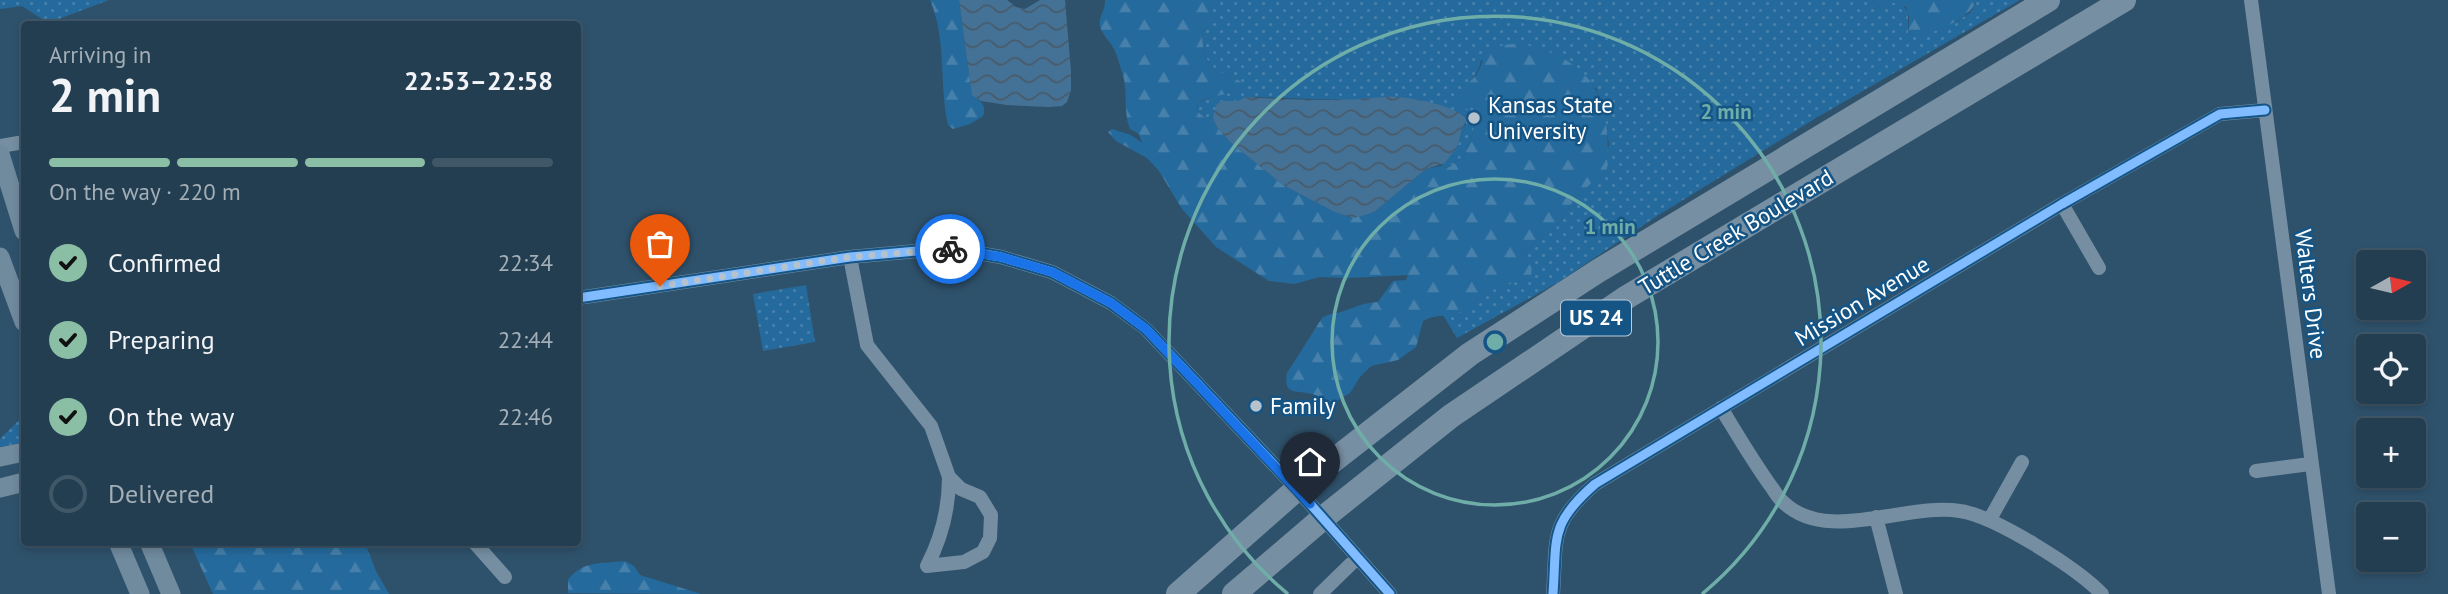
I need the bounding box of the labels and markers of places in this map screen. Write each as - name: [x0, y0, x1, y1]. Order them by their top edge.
- place label: Kansas State University: [1488, 90, 1613, 145]
- marker: Kansas State University: [1466, 110, 1482, 126]
- pin: [630, 214, 690, 286]
- centre of rings: [1483, 330, 1507, 354]
- place label: Family: [1270, 391, 1336, 420]
- marker: Family: [1248, 398, 1264, 414]
- pin: [1280, 432, 1340, 504]

